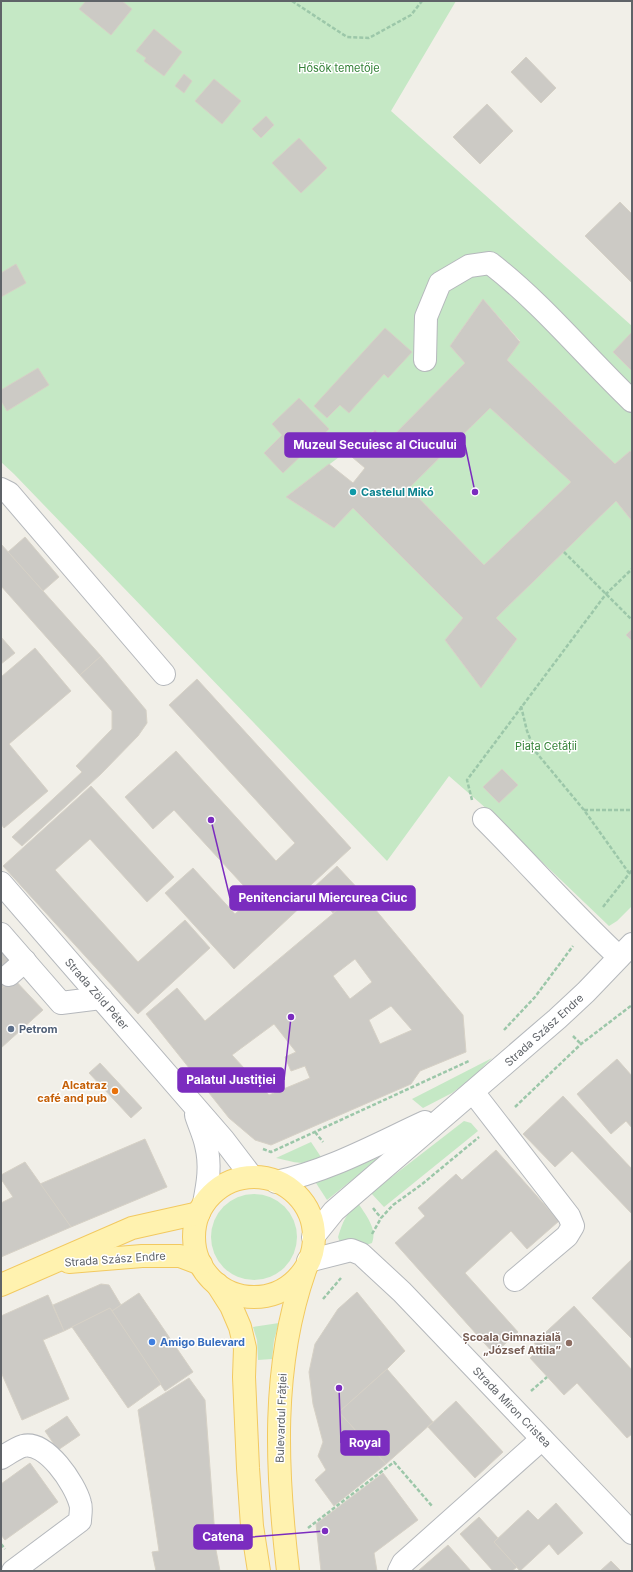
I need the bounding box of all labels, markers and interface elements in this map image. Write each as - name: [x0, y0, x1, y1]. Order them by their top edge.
- park label: Hősök temetője: [298, 61, 380, 75]
- callout: Muzeul Secuiesc al Ciucului: [285, 433, 465, 457]
- text: Muzeul Secuiesc al Ciucului: [293, 437, 457, 452]
- place label: Castelul Mikó: [361, 485, 434, 499]
- marker: Castelul Mikó: [348, 487, 358, 497]
- park label: Piața Cetății: [515, 739, 577, 753]
- callout: Penitenciarul Miercurea Ciuc: [230, 886, 415, 910]
- text: Penitenciarul Miercurea Ciuc: [238, 890, 408, 905]
- street label: Strada Zöld Péter: [62, 955, 132, 1033]
- street label: Strada Szász Endre: [502, 991, 586, 1069]
- place label: Petrom: [19, 1022, 58, 1036]
- marker: Petrom: [6, 1024, 16, 1034]
- callout: Palatul Justiției: [178, 1068, 284, 1092]
- text: Palatul Justiției: [186, 1072, 276, 1087]
- place label: Alcatraz café and pub: [37, 1078, 107, 1105]
- marker: Alcatraz café and pub: [110, 1086, 120, 1096]
- street label: Strada Szász Endre: [64, 1248, 166, 1270]
- place label: Școala Gimnazială „József Attila”: [463, 1330, 561, 1357]
- place label: Amigo Bulevard: [160, 1335, 245, 1349]
- marker: Amigo Bulevard: [147, 1337, 157, 1347]
- marker: Școala Gimnazială „József Attila”: [564, 1338, 574, 1348]
- street label: Strada Miron Cristea: [470, 1364, 554, 1450]
- street label: Bulevardul Frăției: [272, 1373, 290, 1463]
- callout: Royal: [341, 1431, 389, 1455]
- text: Royal: [349, 1435, 381, 1450]
- callout: Catena: [194, 1525, 252, 1549]
- text: Catena: [202, 1529, 244, 1544]

